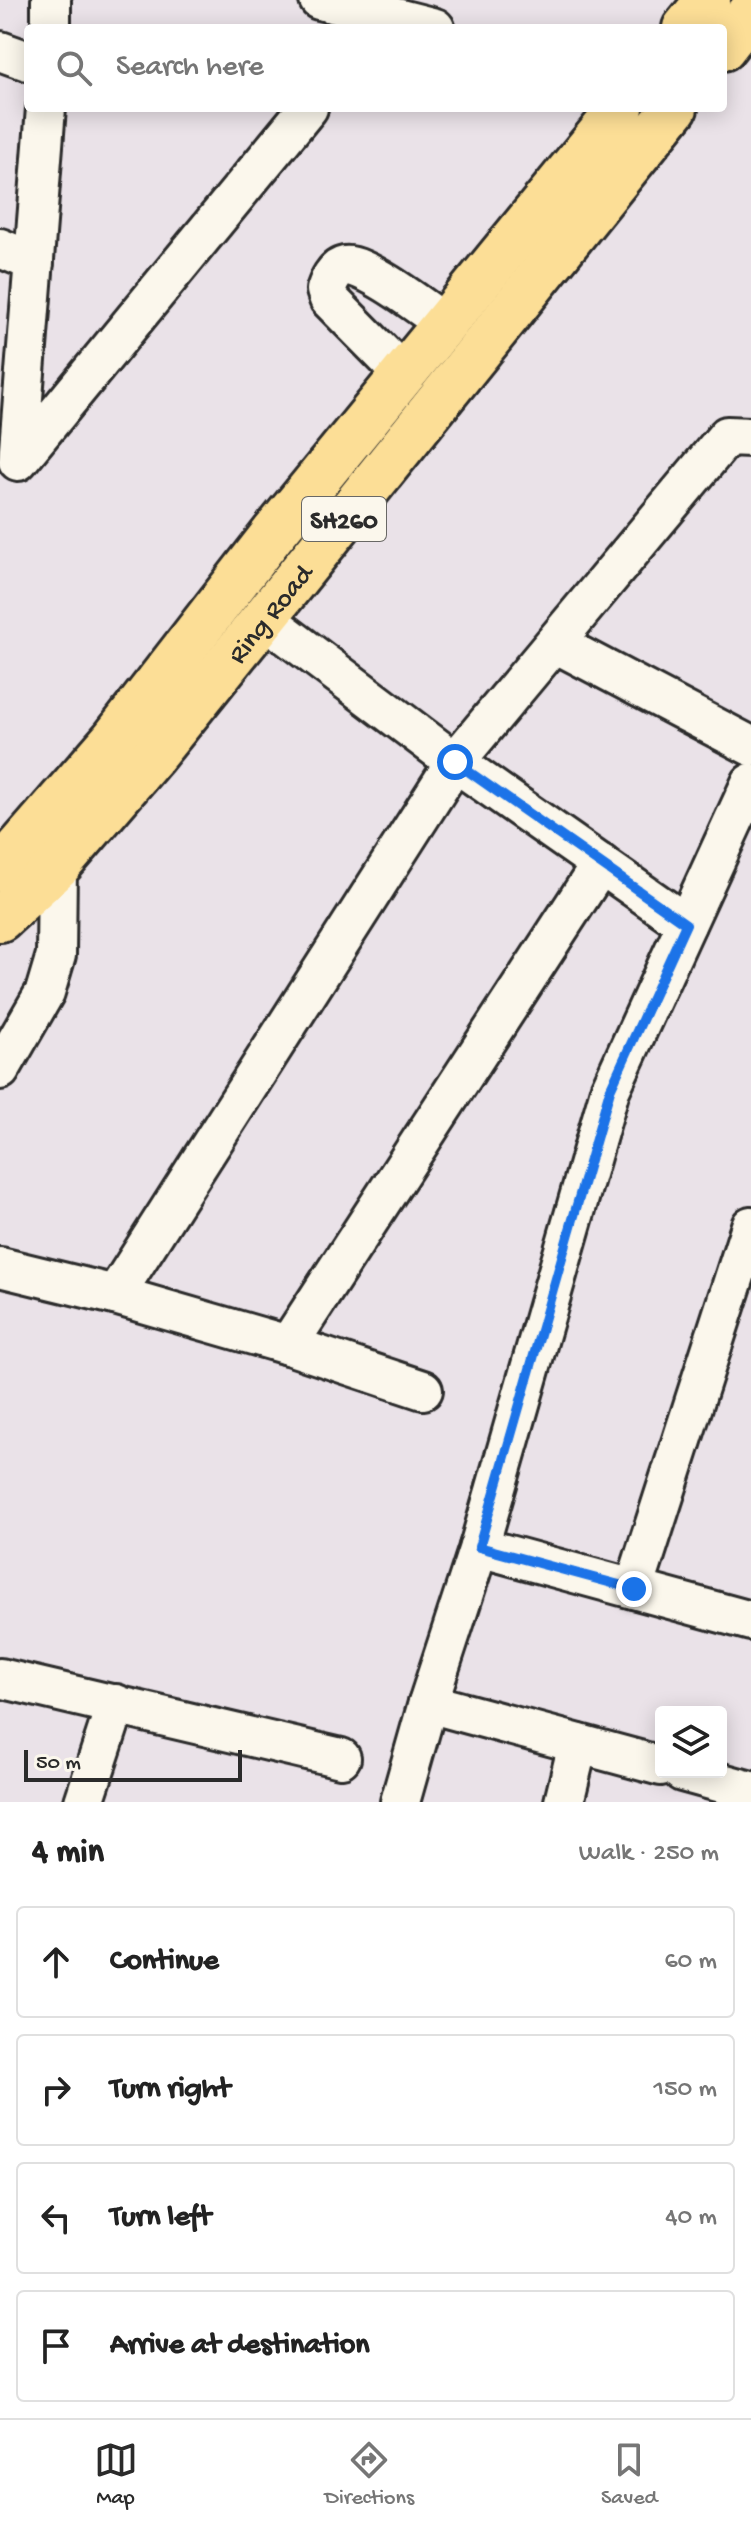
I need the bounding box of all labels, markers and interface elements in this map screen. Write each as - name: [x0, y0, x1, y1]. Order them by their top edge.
- search box: [24, 24, 727, 112]
- icon: search: [52, 46, 96, 90]
- text: Search here: [116, 51, 264, 86]
- road number: SH260: [302, 497, 386, 541]
- street label: Ring Road: [222, 557, 323, 672]
- route start: [437, 744, 473, 780]
- route end: [616, 1571, 652, 1607]
- map controls: [655, 1706, 727, 1778]
- button: layers: [655, 1706, 727, 1778]
- scale bar: [24, 1746, 242, 1782]
- text: 50 m: [36, 1751, 81, 1777]
- text: 4 min: [32, 1834, 104, 1874]
- text: Walk · 250 m: [579, 1839, 719, 1870]
- icon: ahead: [34, 1940, 78, 1984]
- text: Continue: [110, 1945, 219, 1980]
- text: 60 m: [664, 1947, 717, 1978]
- icon: right: [34, 2068, 78, 2112]
- text: Turn right: [110, 2073, 230, 2108]
- text: 150 m: [653, 2075, 717, 2106]
- icon: left: [34, 2196, 78, 2240]
- text: Turn left: [110, 2201, 211, 2236]
- text: 40 m: [665, 2203, 717, 2234]
- icon: arrive: [34, 2324, 78, 2368]
- text: Arrive at destination: [110, 2329, 370, 2364]
- tab: Map: [94, 2438, 138, 2512]
- tab: Directions: [325, 2438, 414, 2512]
- tab: Saved: [601, 2438, 657, 2512]

